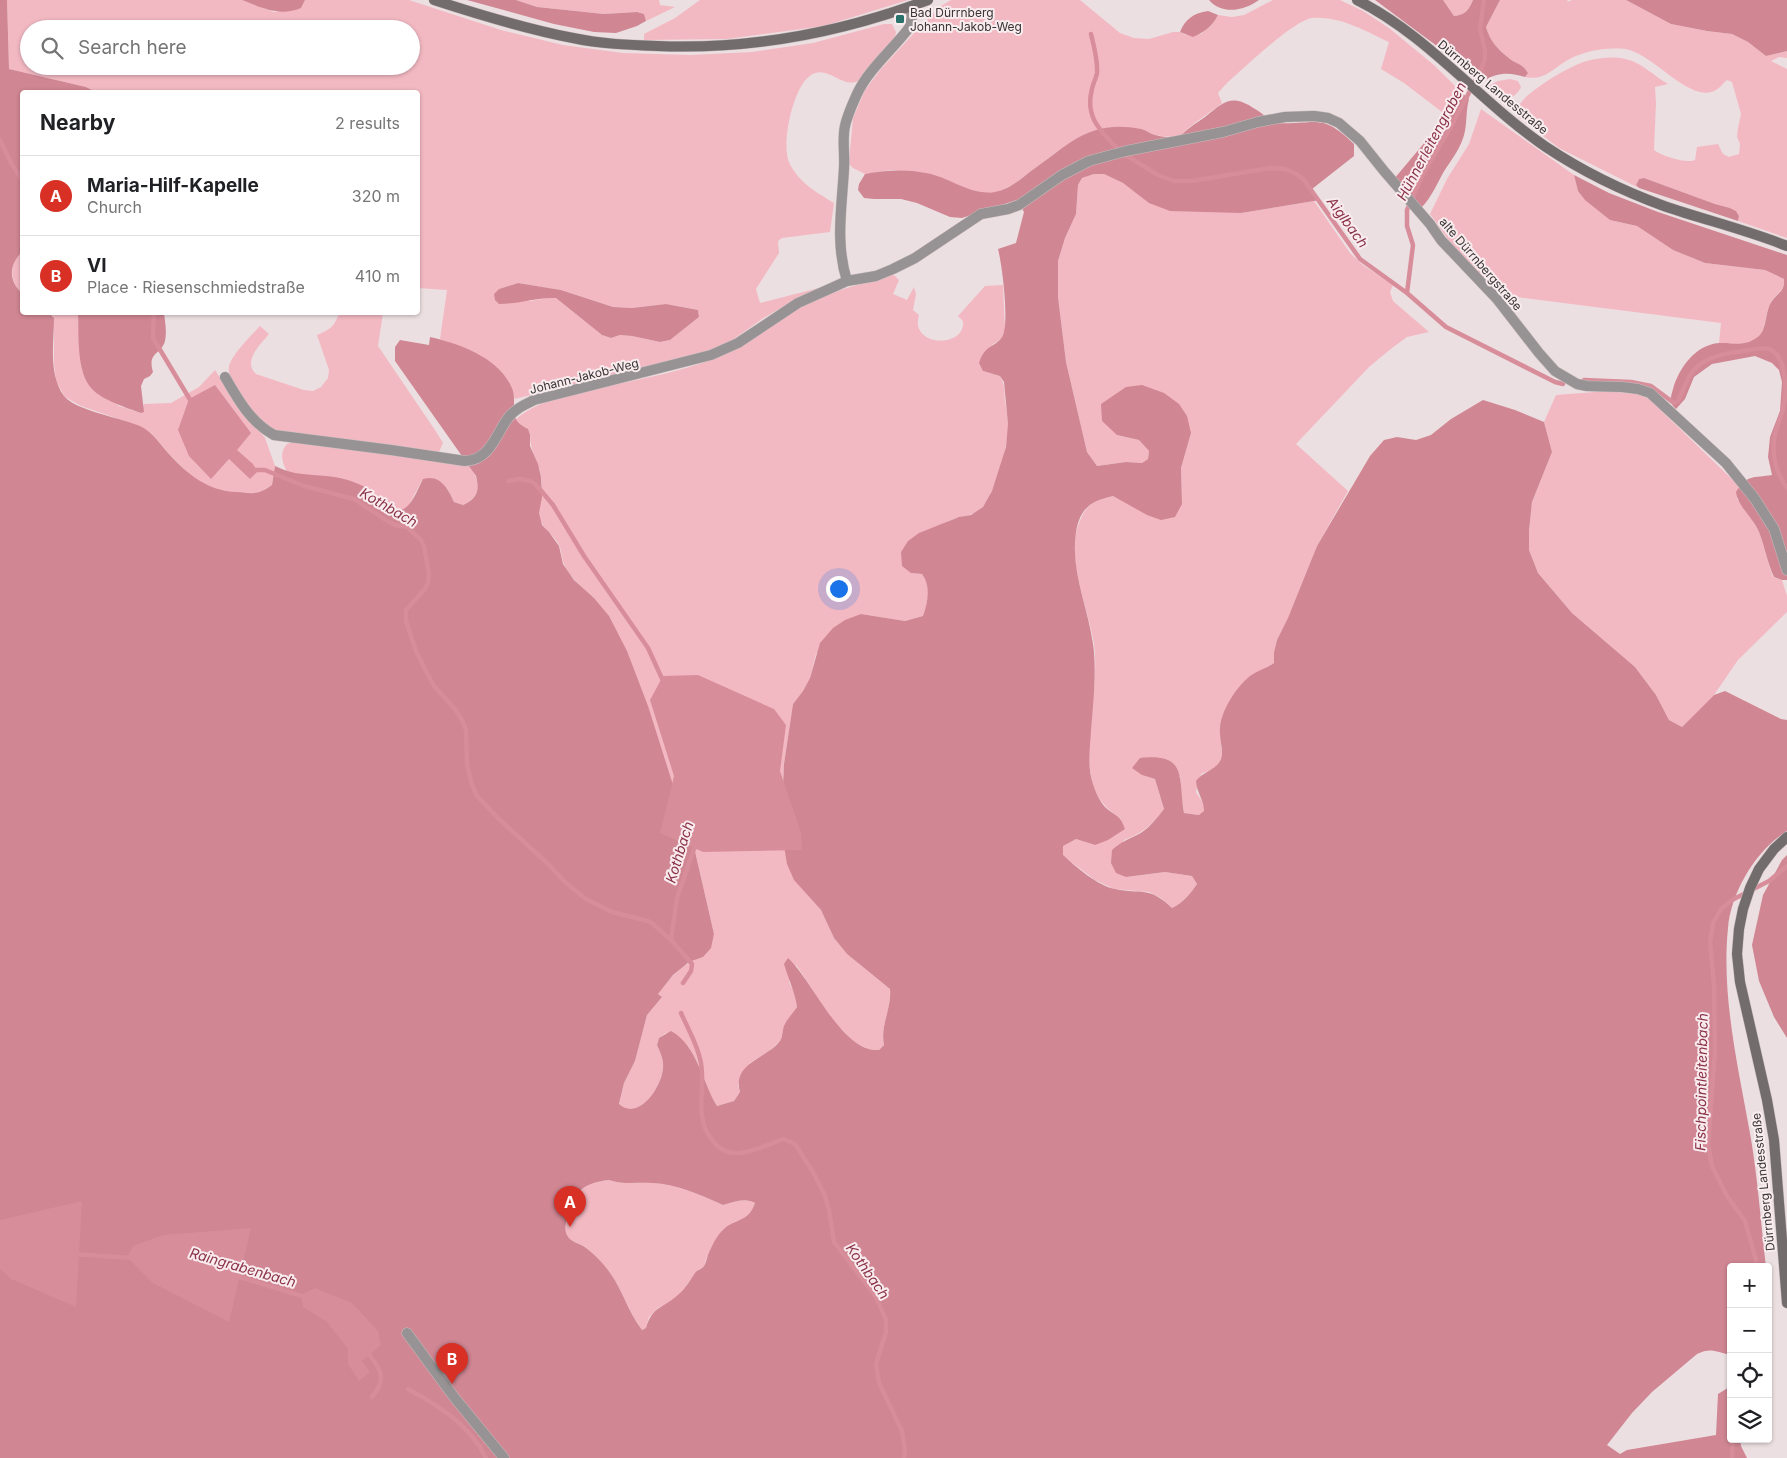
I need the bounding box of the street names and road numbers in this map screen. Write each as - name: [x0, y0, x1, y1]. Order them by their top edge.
- street label: Dürrnberg Landesstraße: [1435, 37, 1551, 137]
- street label: alte Dürrnbergstraße: [1437, 214, 1525, 314]
- street label: Johann-Jakob-Weg: [528, 355, 640, 397]
- street label: Dürrnberg Landesstraße: [1748, 1112, 1778, 1252]

